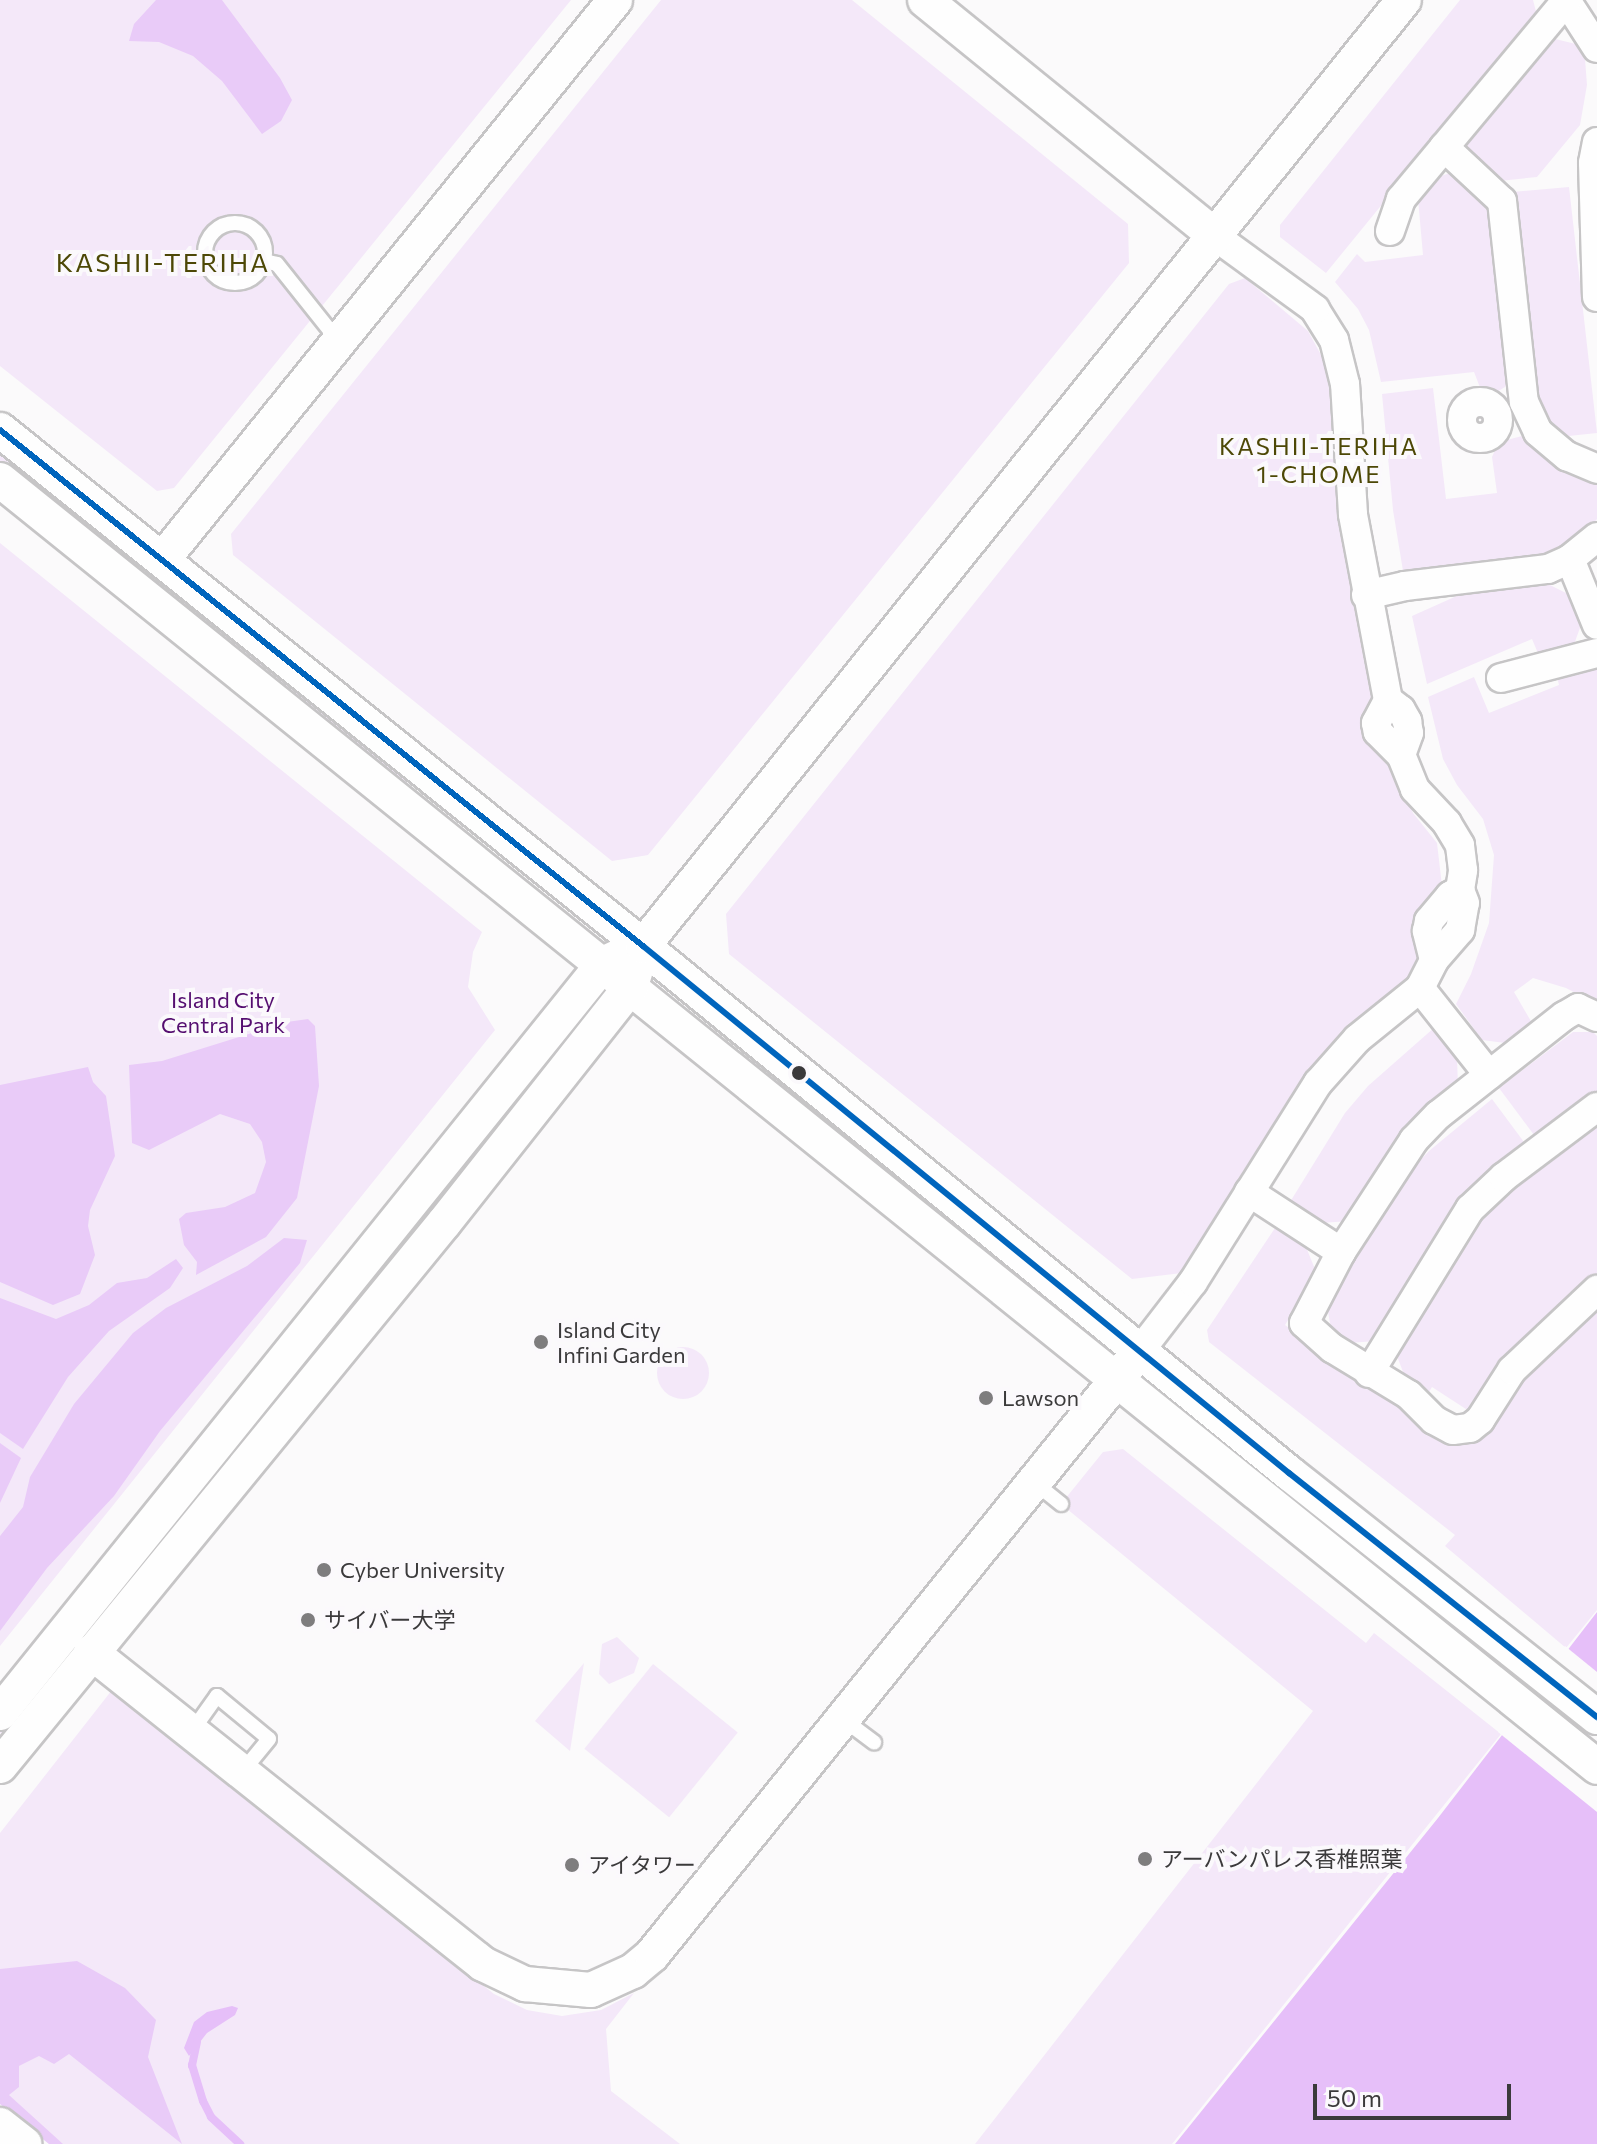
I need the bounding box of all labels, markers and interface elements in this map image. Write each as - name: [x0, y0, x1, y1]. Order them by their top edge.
- district label: KASHII-TERIHA: [56, 246, 270, 278]
- district label: KASHII-TERIHA 1-CHOME: [1219, 432, 1419, 488]
- park label: Island City Central Park: [161, 986, 285, 1038]
- unlabelled marker: [791, 1065, 807, 1081]
- place label: Island City Infini Garden: [557, 1316, 686, 1368]
- marker: Island City Infini Garden: [532, 1333, 550, 1351]
- place label: Lawson: [1002, 1385, 1079, 1411]
- marker: Lawson: [977, 1389, 995, 1407]
- place label: Cyber University: [340, 1557, 505, 1583]
- marker: Cyber University: [315, 1561, 333, 1579]
- place label: サイバー大学: [324, 1607, 456, 1633]
- marker: サイバー大学: [299, 1611, 317, 1629]
- place label: アーバンパレス香椎照葉: [1161, 1846, 1402, 1872]
- marker: アーバンパレス香椎照葉: [1136, 1850, 1154, 1868]
- place label: アイタワー: [588, 1852, 698, 1878]
- marker: アイタワー: [563, 1856, 581, 1874]
- scale bar: [1317, 2068, 1515, 2118]
- text: 50 m: [1327, 2083, 1382, 2112]

